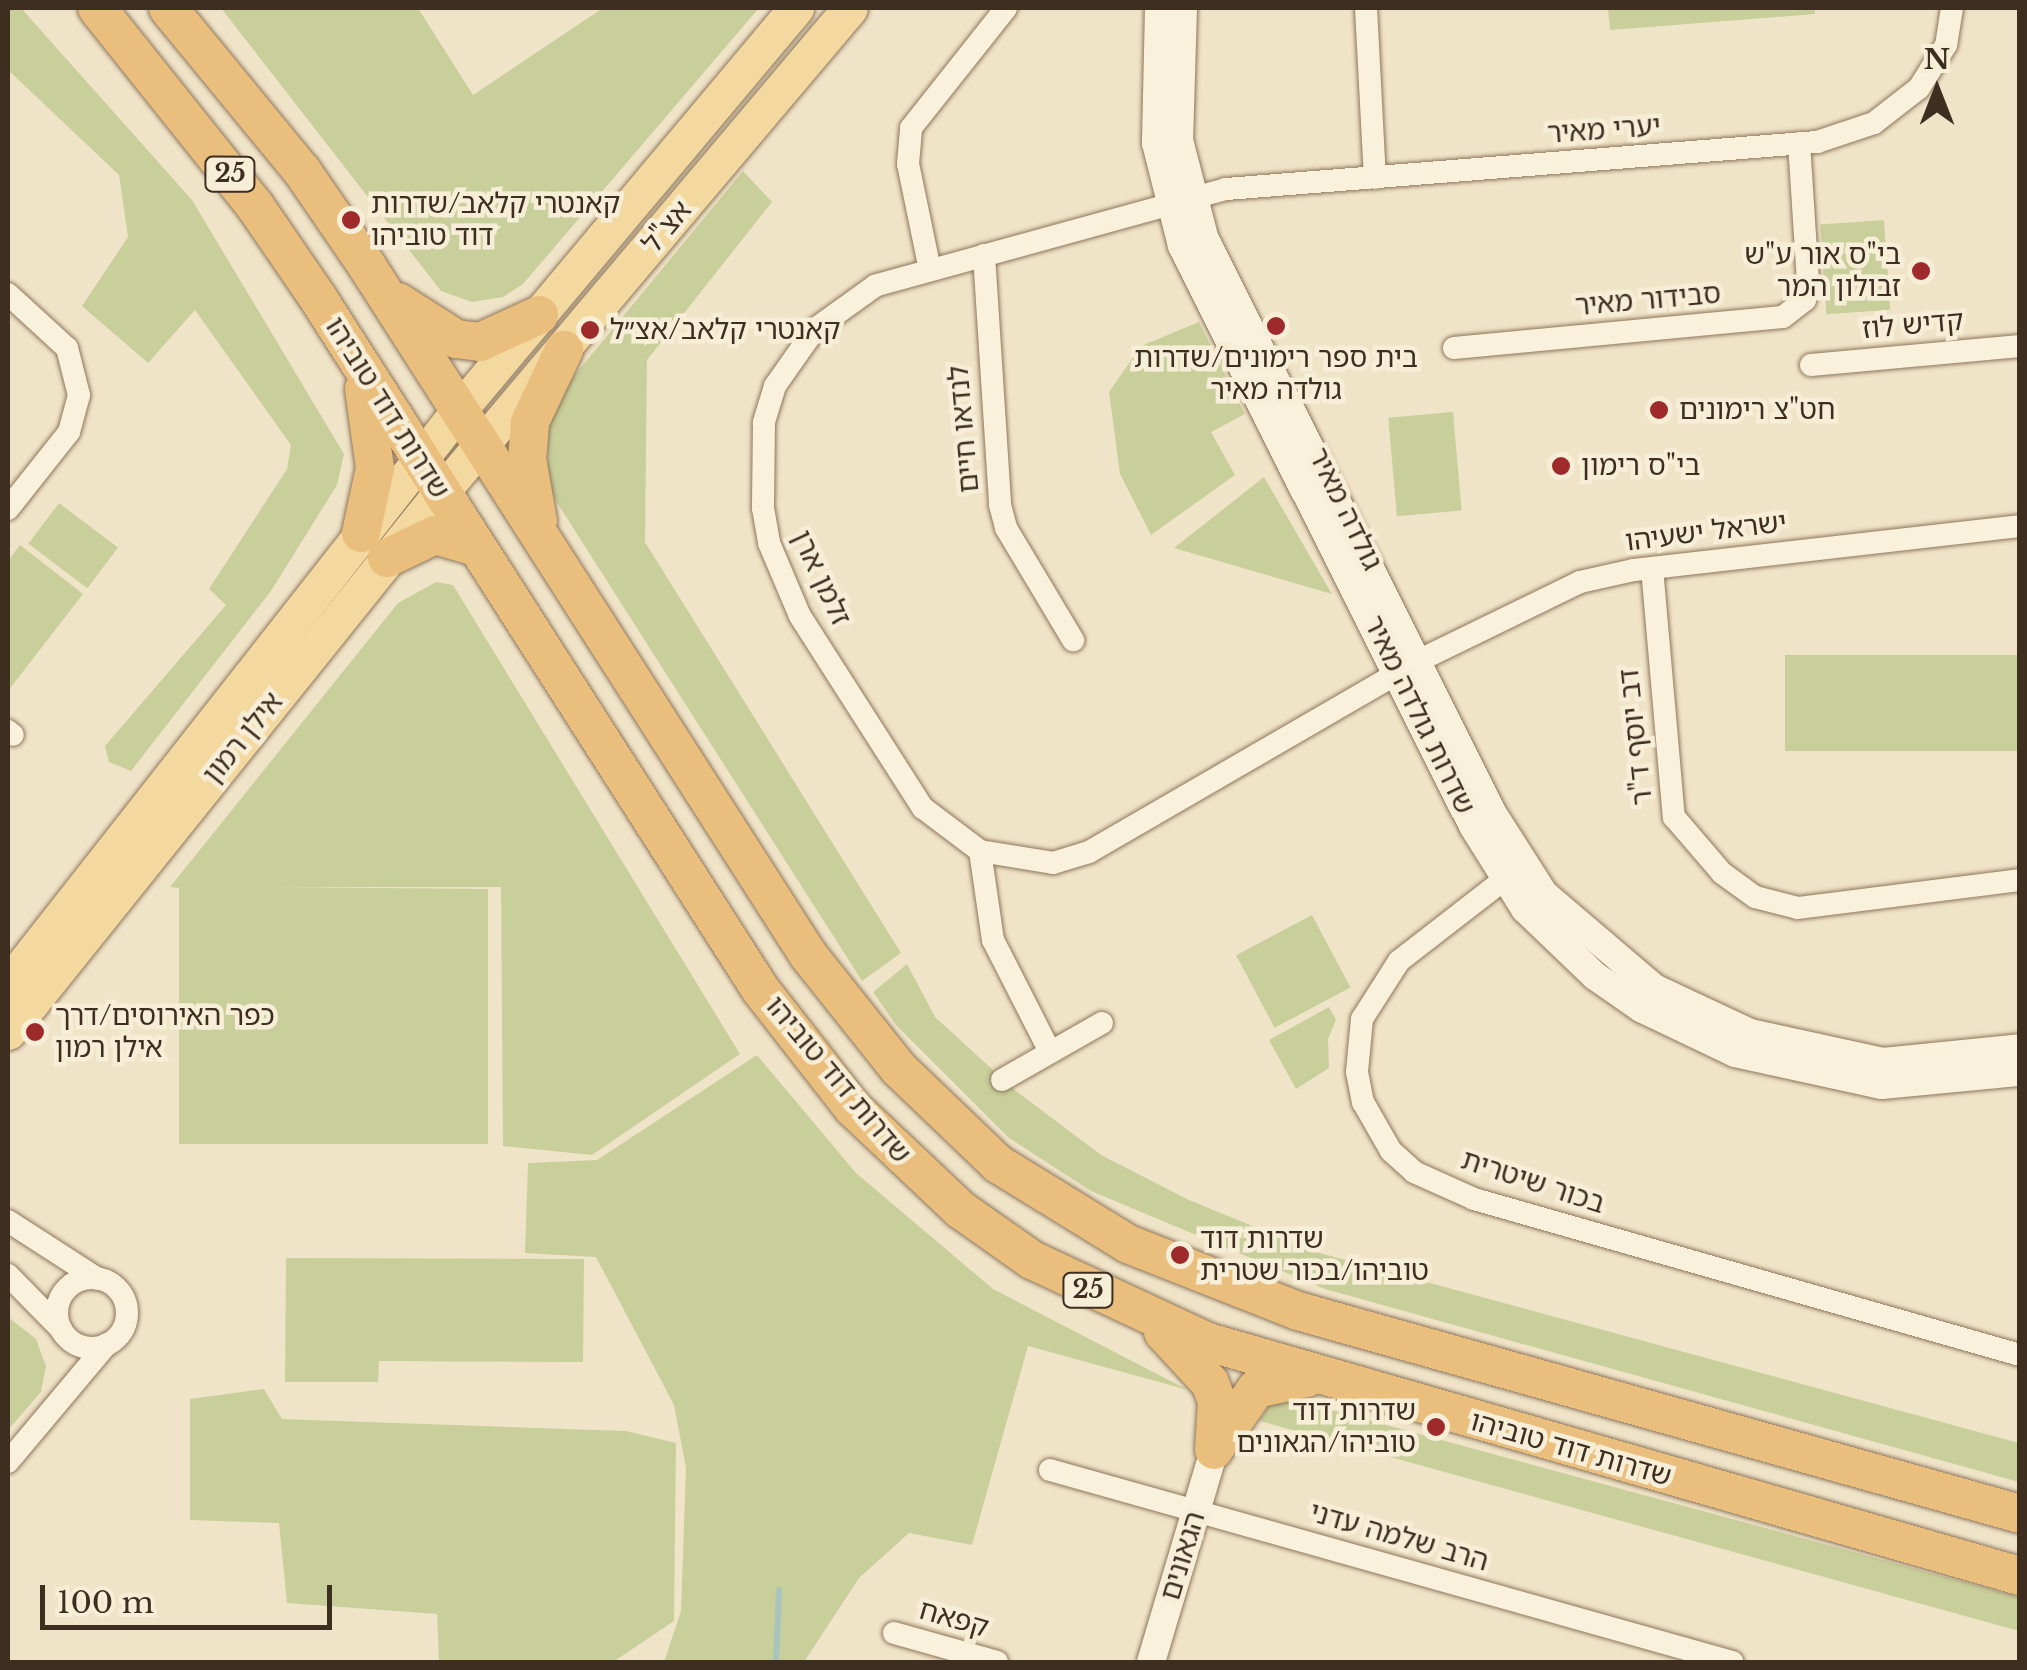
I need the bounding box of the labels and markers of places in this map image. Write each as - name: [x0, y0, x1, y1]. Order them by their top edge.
- place label: קאנטרי קלאב/שדרות דוד טוביהו: [371, 187, 620, 253]
- marker: קאנטרי קלאב/שדרות דוד טוביהו: [340, 209, 362, 231]
- place label: בי"ס אור ע"ש זבולון המר: [1745, 238, 1901, 304]
- marker: בי"ס אור ע"ש זבולון המר: [1910, 260, 1932, 282]
- place label: קאנטרי קלאב/אצ״ל: [610, 313, 841, 347]
- marker: בית ספר רימונים/שדרות גולדה מאיר: [1265, 315, 1287, 337]
- marker: קאנטרי קלאב/אצ״ל: [579, 319, 601, 341]
- place label: בית ספר רימונים/שדרות גולדה מאיר: [1134, 341, 1418, 407]
- place label: חט"צ רימונים: [1679, 393, 1836, 427]
- marker: חט"צ רימונים: [1648, 399, 1670, 421]
- place label: בי"ס רימון: [1581, 449, 1700, 483]
- marker: בי"ס רימון: [1550, 455, 1572, 477]
- place label: כפר האירוסים/דרך אילן רמון: [55, 999, 275, 1065]
- marker: כפר האירוסים/דרך אילן רמון: [24, 1021, 46, 1043]
- place label: שדרות דוד טוביהו/בכור שטרית: [1200, 1222, 1429, 1288]
- marker: שדרות דוד טוביהו/בכור שטרית: [1169, 1244, 1191, 1266]
- place label: שדרות דוד טוביהו/הגאונים: [1236, 1394, 1416, 1460]
- marker: שדרות דוד טוביהו/הגאונים: [1425, 1416, 1447, 1438]

